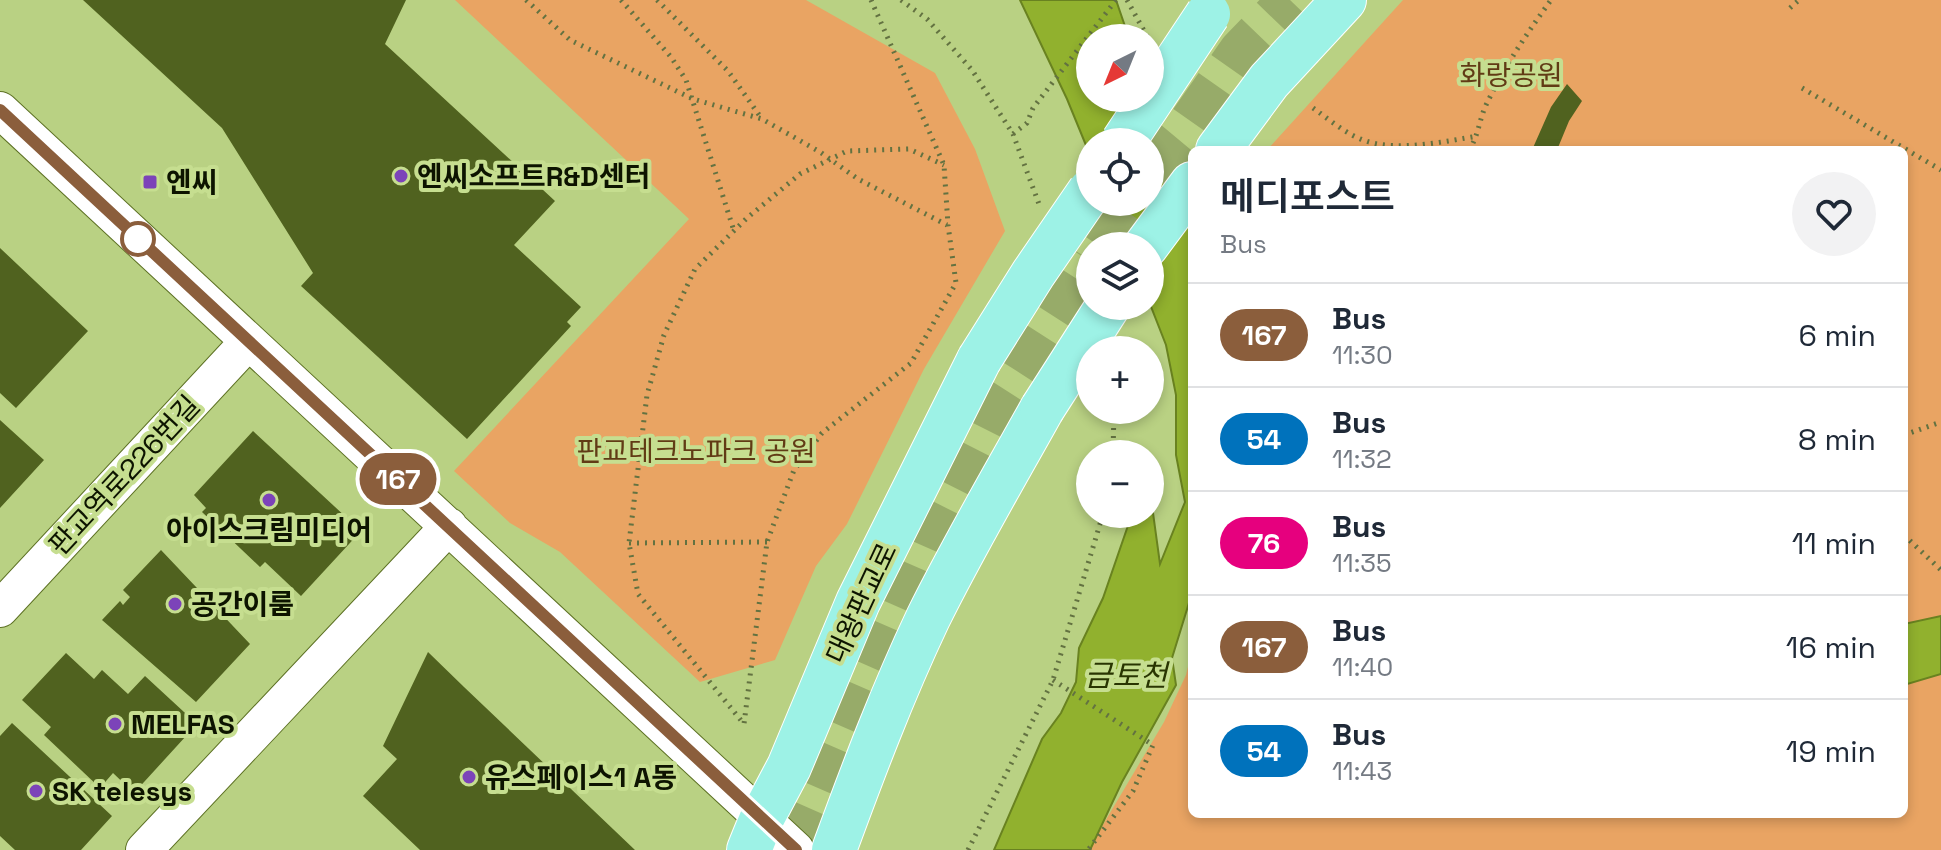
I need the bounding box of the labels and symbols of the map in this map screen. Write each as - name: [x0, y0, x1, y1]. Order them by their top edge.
- north arrow: [1076, 24, 1164, 112]
- park label: 화랑공원: [1459, 57, 1563, 93]
- place label: 엔씨소프트R&D센터: [417, 158, 650, 194]
- place label: 엔씨: [166, 164, 218, 200]
- marker: 엔씨소프트R&D센터: [392, 167, 410, 185]
- marker: 엔씨: [141, 173, 159, 191]
- unlabelled marker: [121, 222, 155, 256]
- street label: 판교역로226번길: [41, 388, 207, 562]
- park label: 판교테크노파크 공원: [576, 433, 816, 469]
- line badge: 167: [352, 453, 444, 505]
- marker: 아이스크림미디어: [260, 491, 278, 509]
- place label: 아이스크림미디어: [166, 512, 372, 548]
- street label: 대왕판교로: [817, 537, 905, 669]
- place label: 공간이룸: [191, 586, 294, 622]
- marker: 공간이룸: [166, 595, 184, 613]
- water label: 금토천: [1085, 656, 1171, 695]
- place label: MELFAS: [131, 706, 235, 742]
- marker: MELFAS: [106, 715, 124, 733]
- place label: 유스페이스1 A동: [485, 759, 677, 795]
- marker: 유스페이스1 A동: [460, 768, 478, 786]
- place label: SK telesys: [52, 773, 192, 809]
- marker: SK telesys: [27, 782, 45, 800]

